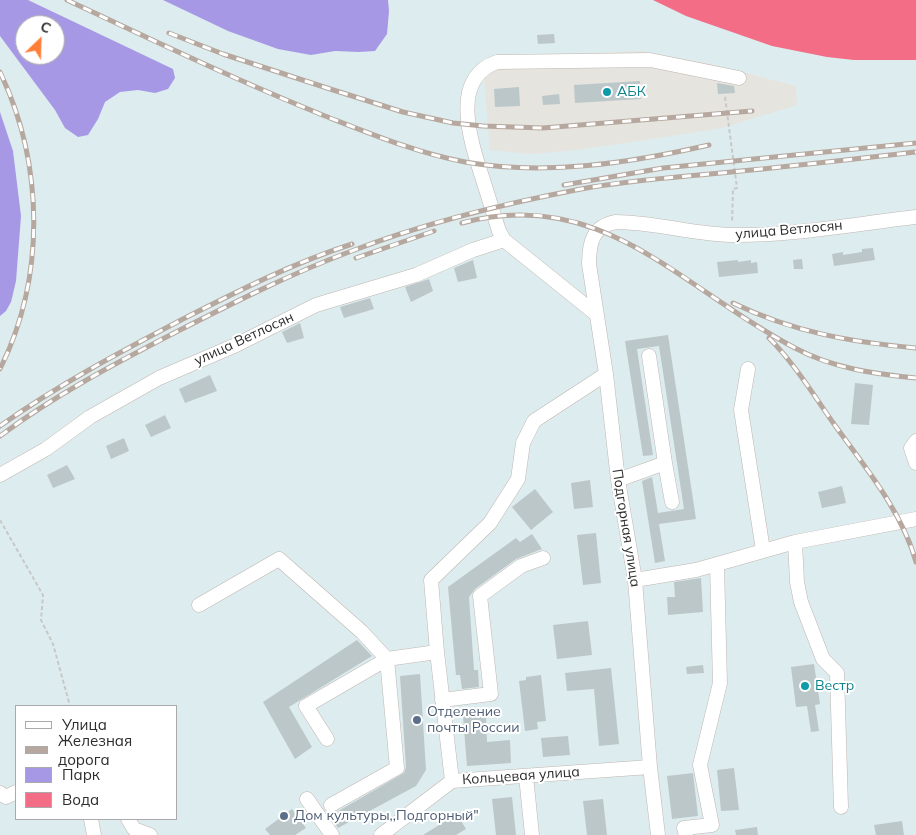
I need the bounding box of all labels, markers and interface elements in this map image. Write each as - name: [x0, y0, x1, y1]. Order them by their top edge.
- north arrow: [15, 15, 65, 65]
- text: С: [38, 17, 54, 37]
- place label: АБК: [617, 84, 646, 100]
- marker: АБК: [601, 86, 613, 98]
- street label: улица Ветлосян: [735, 217, 843, 243]
- street label: улица Ветлосян: [192, 309, 296, 369]
- street label: Подгорная улица: [608, 468, 644, 588]
- place label: Вестр: [815, 678, 854, 694]
- marker: Вестр: [799, 680, 811, 692]
- place label: Отделение почты России: [427, 704, 520, 736]
- legend: [15, 705, 178, 820]
- marker: Отделение почты России: [411, 714, 423, 726]
- text: Улица: [62, 715, 107, 734]
- text: Железная дорога: [58, 731, 132, 769]
- street label: Кольцевая улица: [462, 764, 580, 788]
- text: Парк: [62, 765, 100, 784]
- text: Вода: [62, 790, 99, 809]
- place label: Дом культуры,,Подгорный": [294, 808, 479, 824]
- marker: Дом культуры,,Подгорный": [278, 810, 290, 822]

